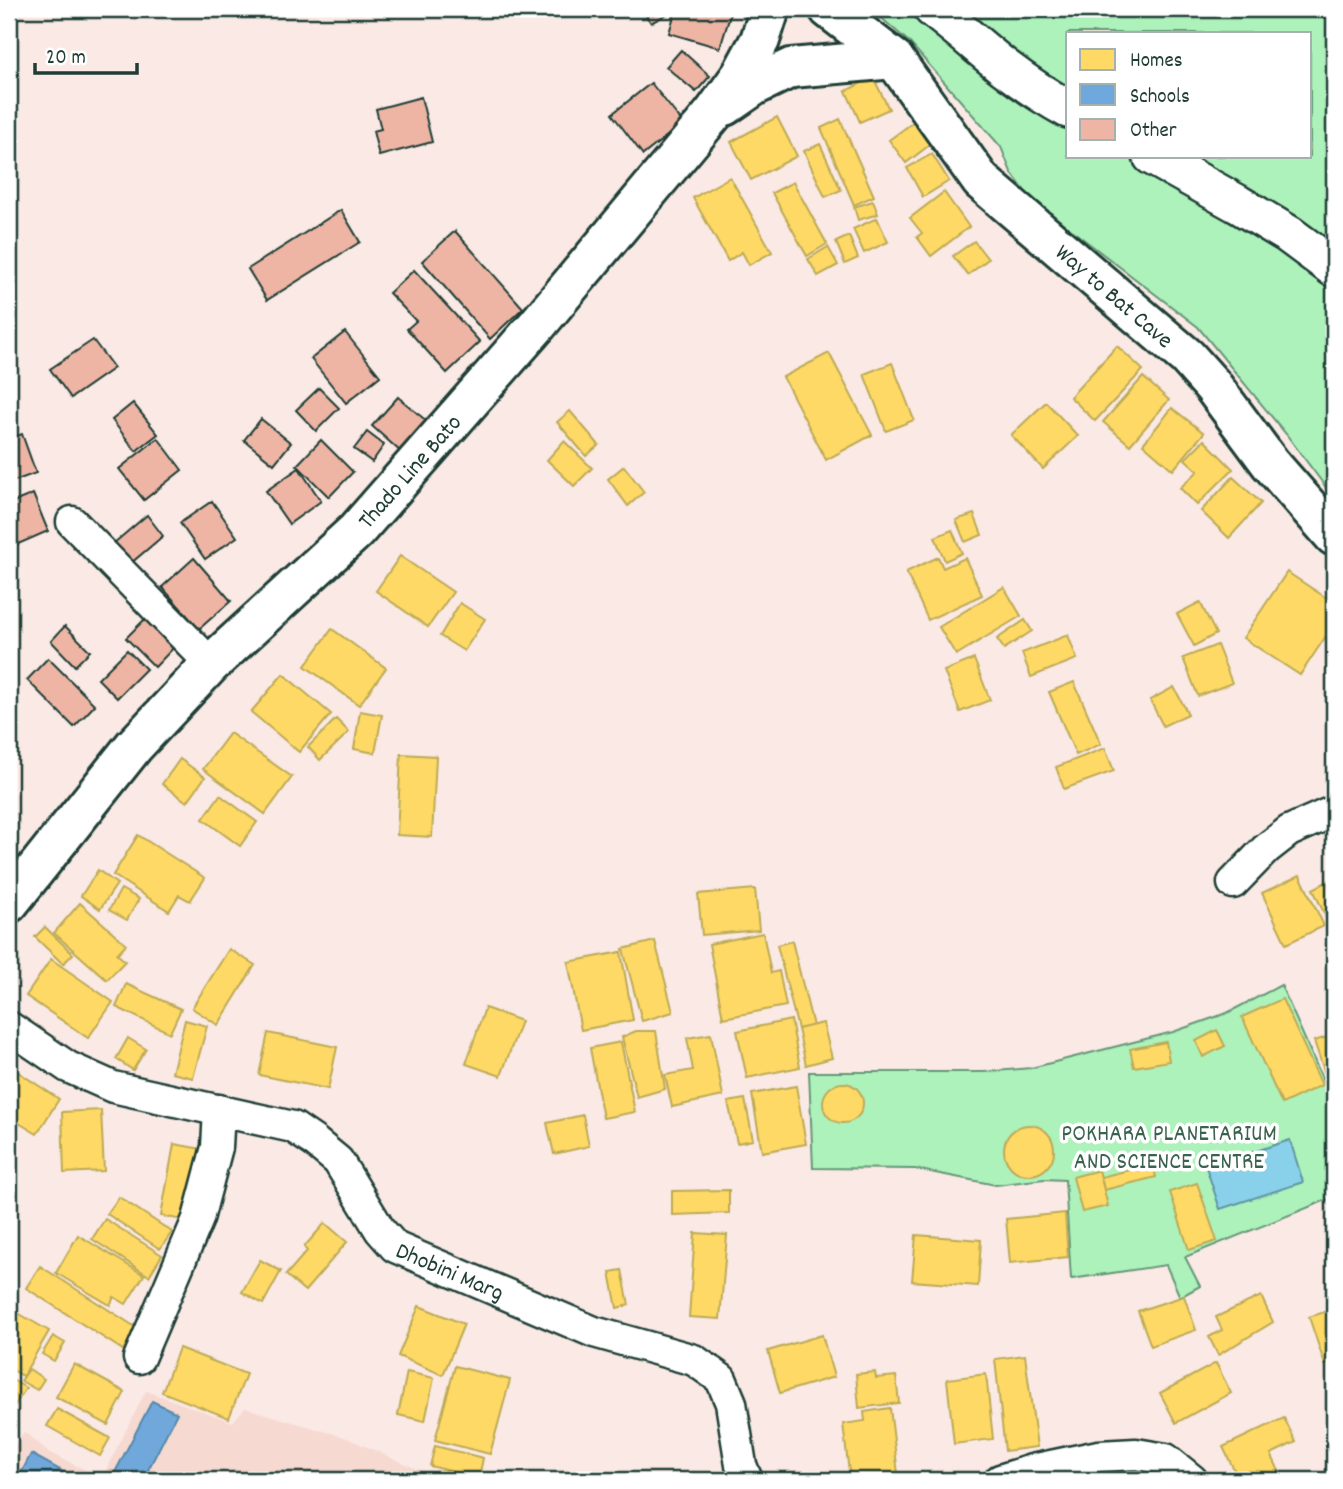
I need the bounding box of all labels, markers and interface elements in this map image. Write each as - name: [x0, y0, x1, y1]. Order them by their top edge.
- scale bar: [35, 32, 136, 76]
- legend: [1066, 32, 1312, 158]
- text: 20 m: [46, 44, 86, 74]
- text: Homes: [1130, 47, 1183, 77]
- text: Schools: [1130, 83, 1190, 113]
- text: Other: [1130, 117, 1177, 147]
- street label: Way to Bat Cave: [1046, 237, 1180, 358]
- street label: Thado Line Bato: [351, 408, 471, 538]
- park label: POKHARA PLANETARIUM AND SCIENCE CENTRE: [1061, 1118, 1277, 1180]
- street label: Dhobini Marg: [390, 1235, 509, 1312]

